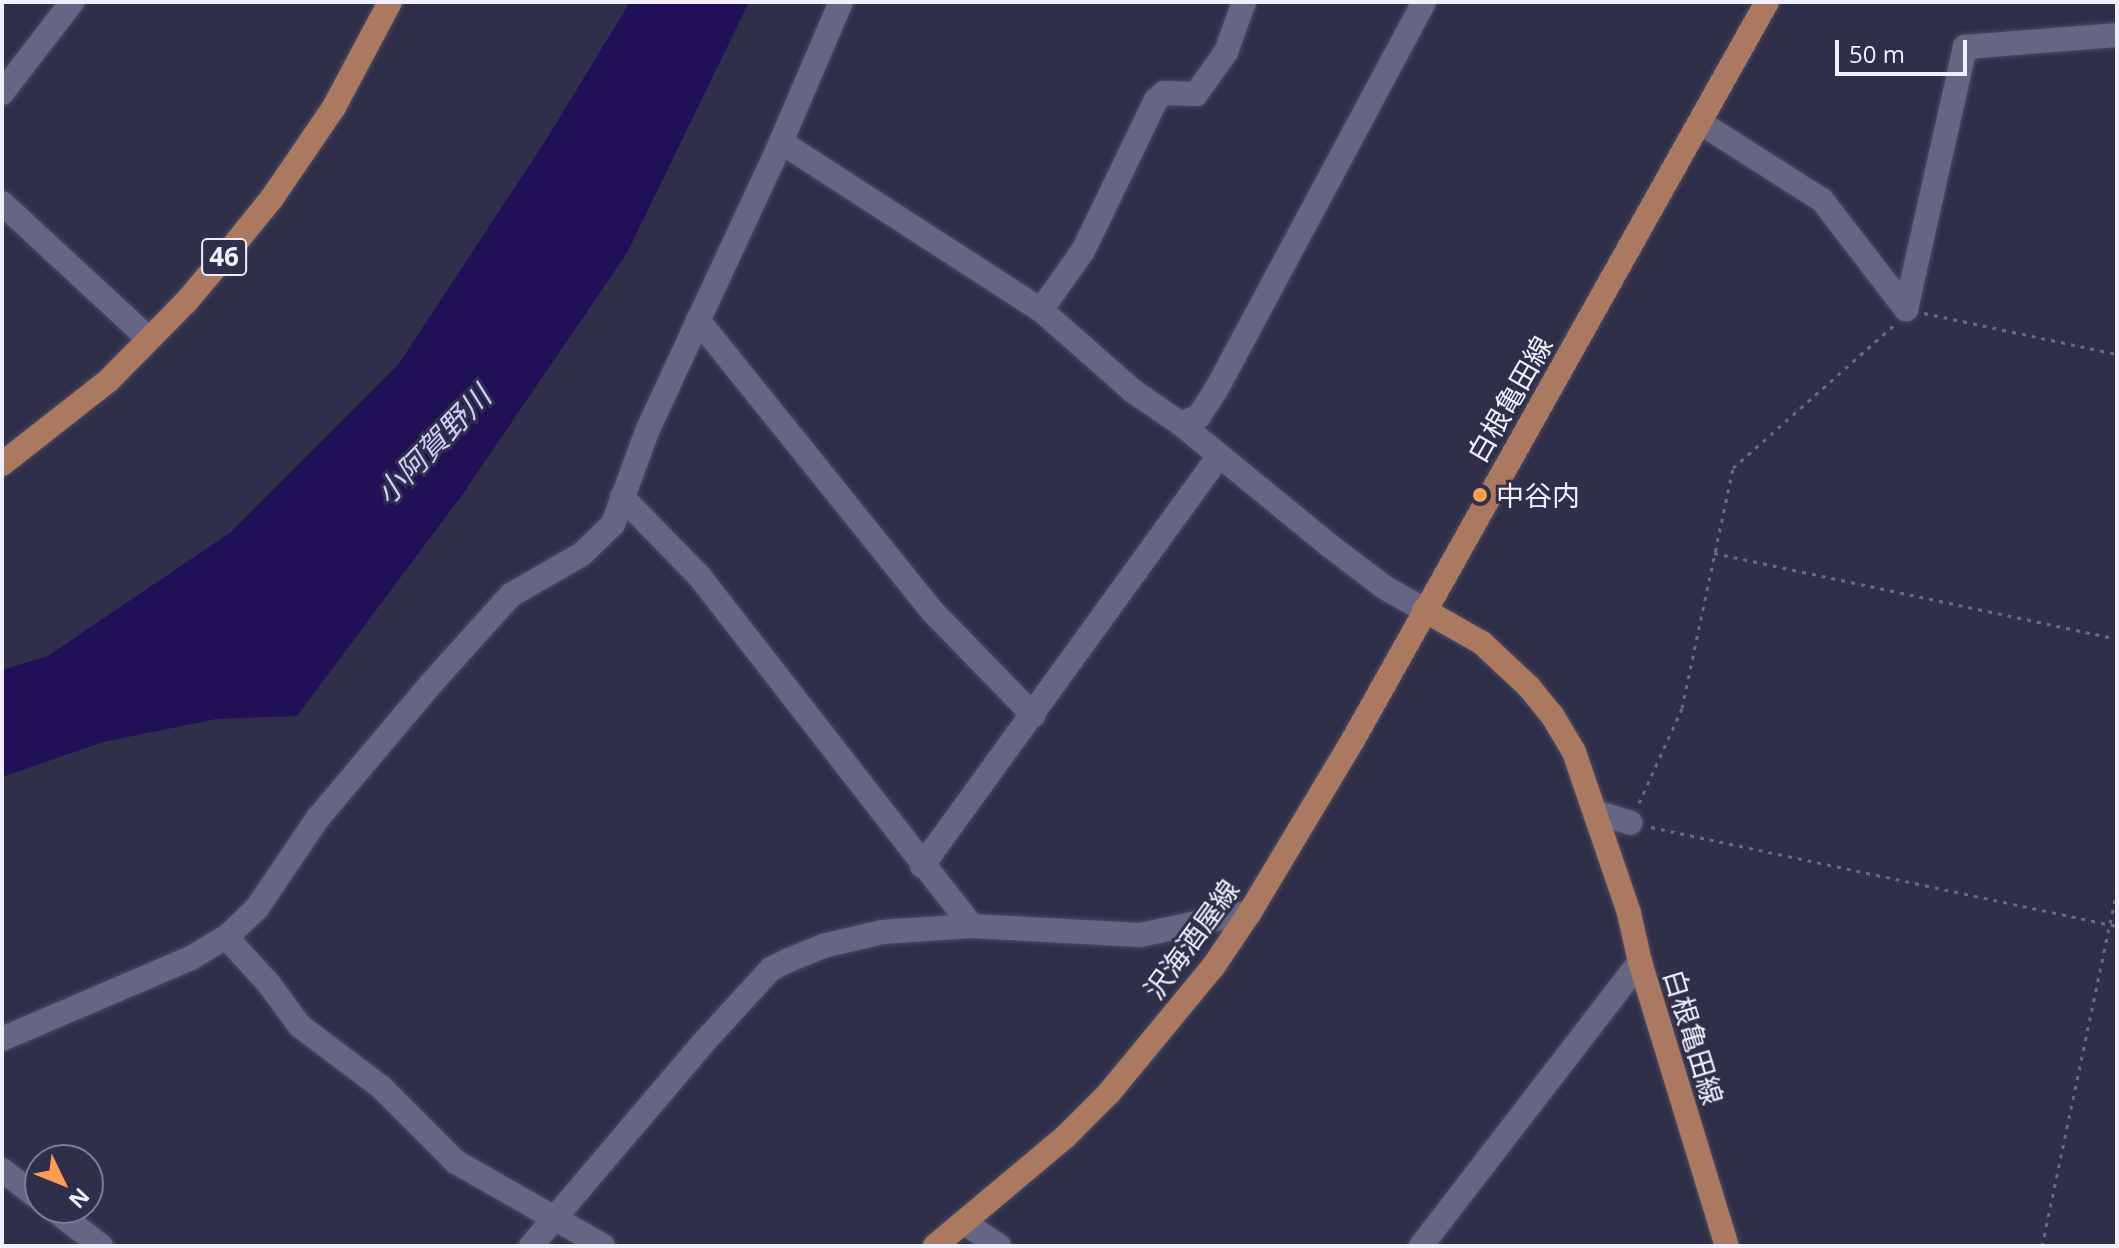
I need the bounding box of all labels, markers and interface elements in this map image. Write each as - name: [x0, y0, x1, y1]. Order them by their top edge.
- scale bar: [1839, 24, 1971, 74]
- text: 50 m: [1849, 37, 1905, 70]
- road number: 46: [200, 235, 248, 279]
- street label: 白根亀田線: [1459, 330, 1559, 468]
- water label: 小阿賀野川: [368, 379, 498, 511]
- place label: 中谷内: [1496, 478, 1580, 512]
- marker: 中谷内: [1471, 486, 1489, 504]
- street label: 沢海酒屋線: [1136, 872, 1246, 1006]
- street label: 白根亀田線: [1657, 965, 1731, 1109]
- north arrow: [24, 1144, 104, 1224]
- text: N: [63, 1182, 97, 1216]

